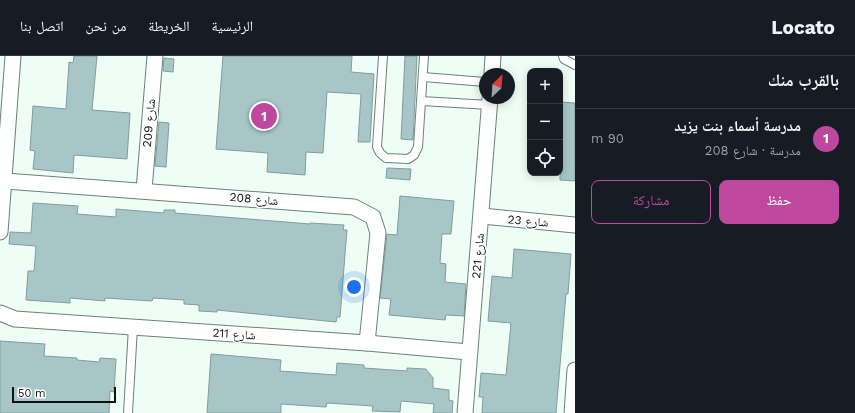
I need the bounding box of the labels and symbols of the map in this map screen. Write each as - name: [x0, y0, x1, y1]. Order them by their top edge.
- north arrow: [479, 68, 515, 104]
- street label: شارع 209: [140, 98, 159, 148]
- pin: 1: [251, 101, 277, 131]
- street label: شارع 208: [229, 190, 279, 209]
- street label: شارع 23: [507, 212, 549, 231]
- street label: شارع 221: [469, 233, 488, 279]
- your location: [344, 277, 364, 297]
- street label: شارع 211: [212, 326, 256, 343]
- scale bar: [12, 385, 116, 404]

